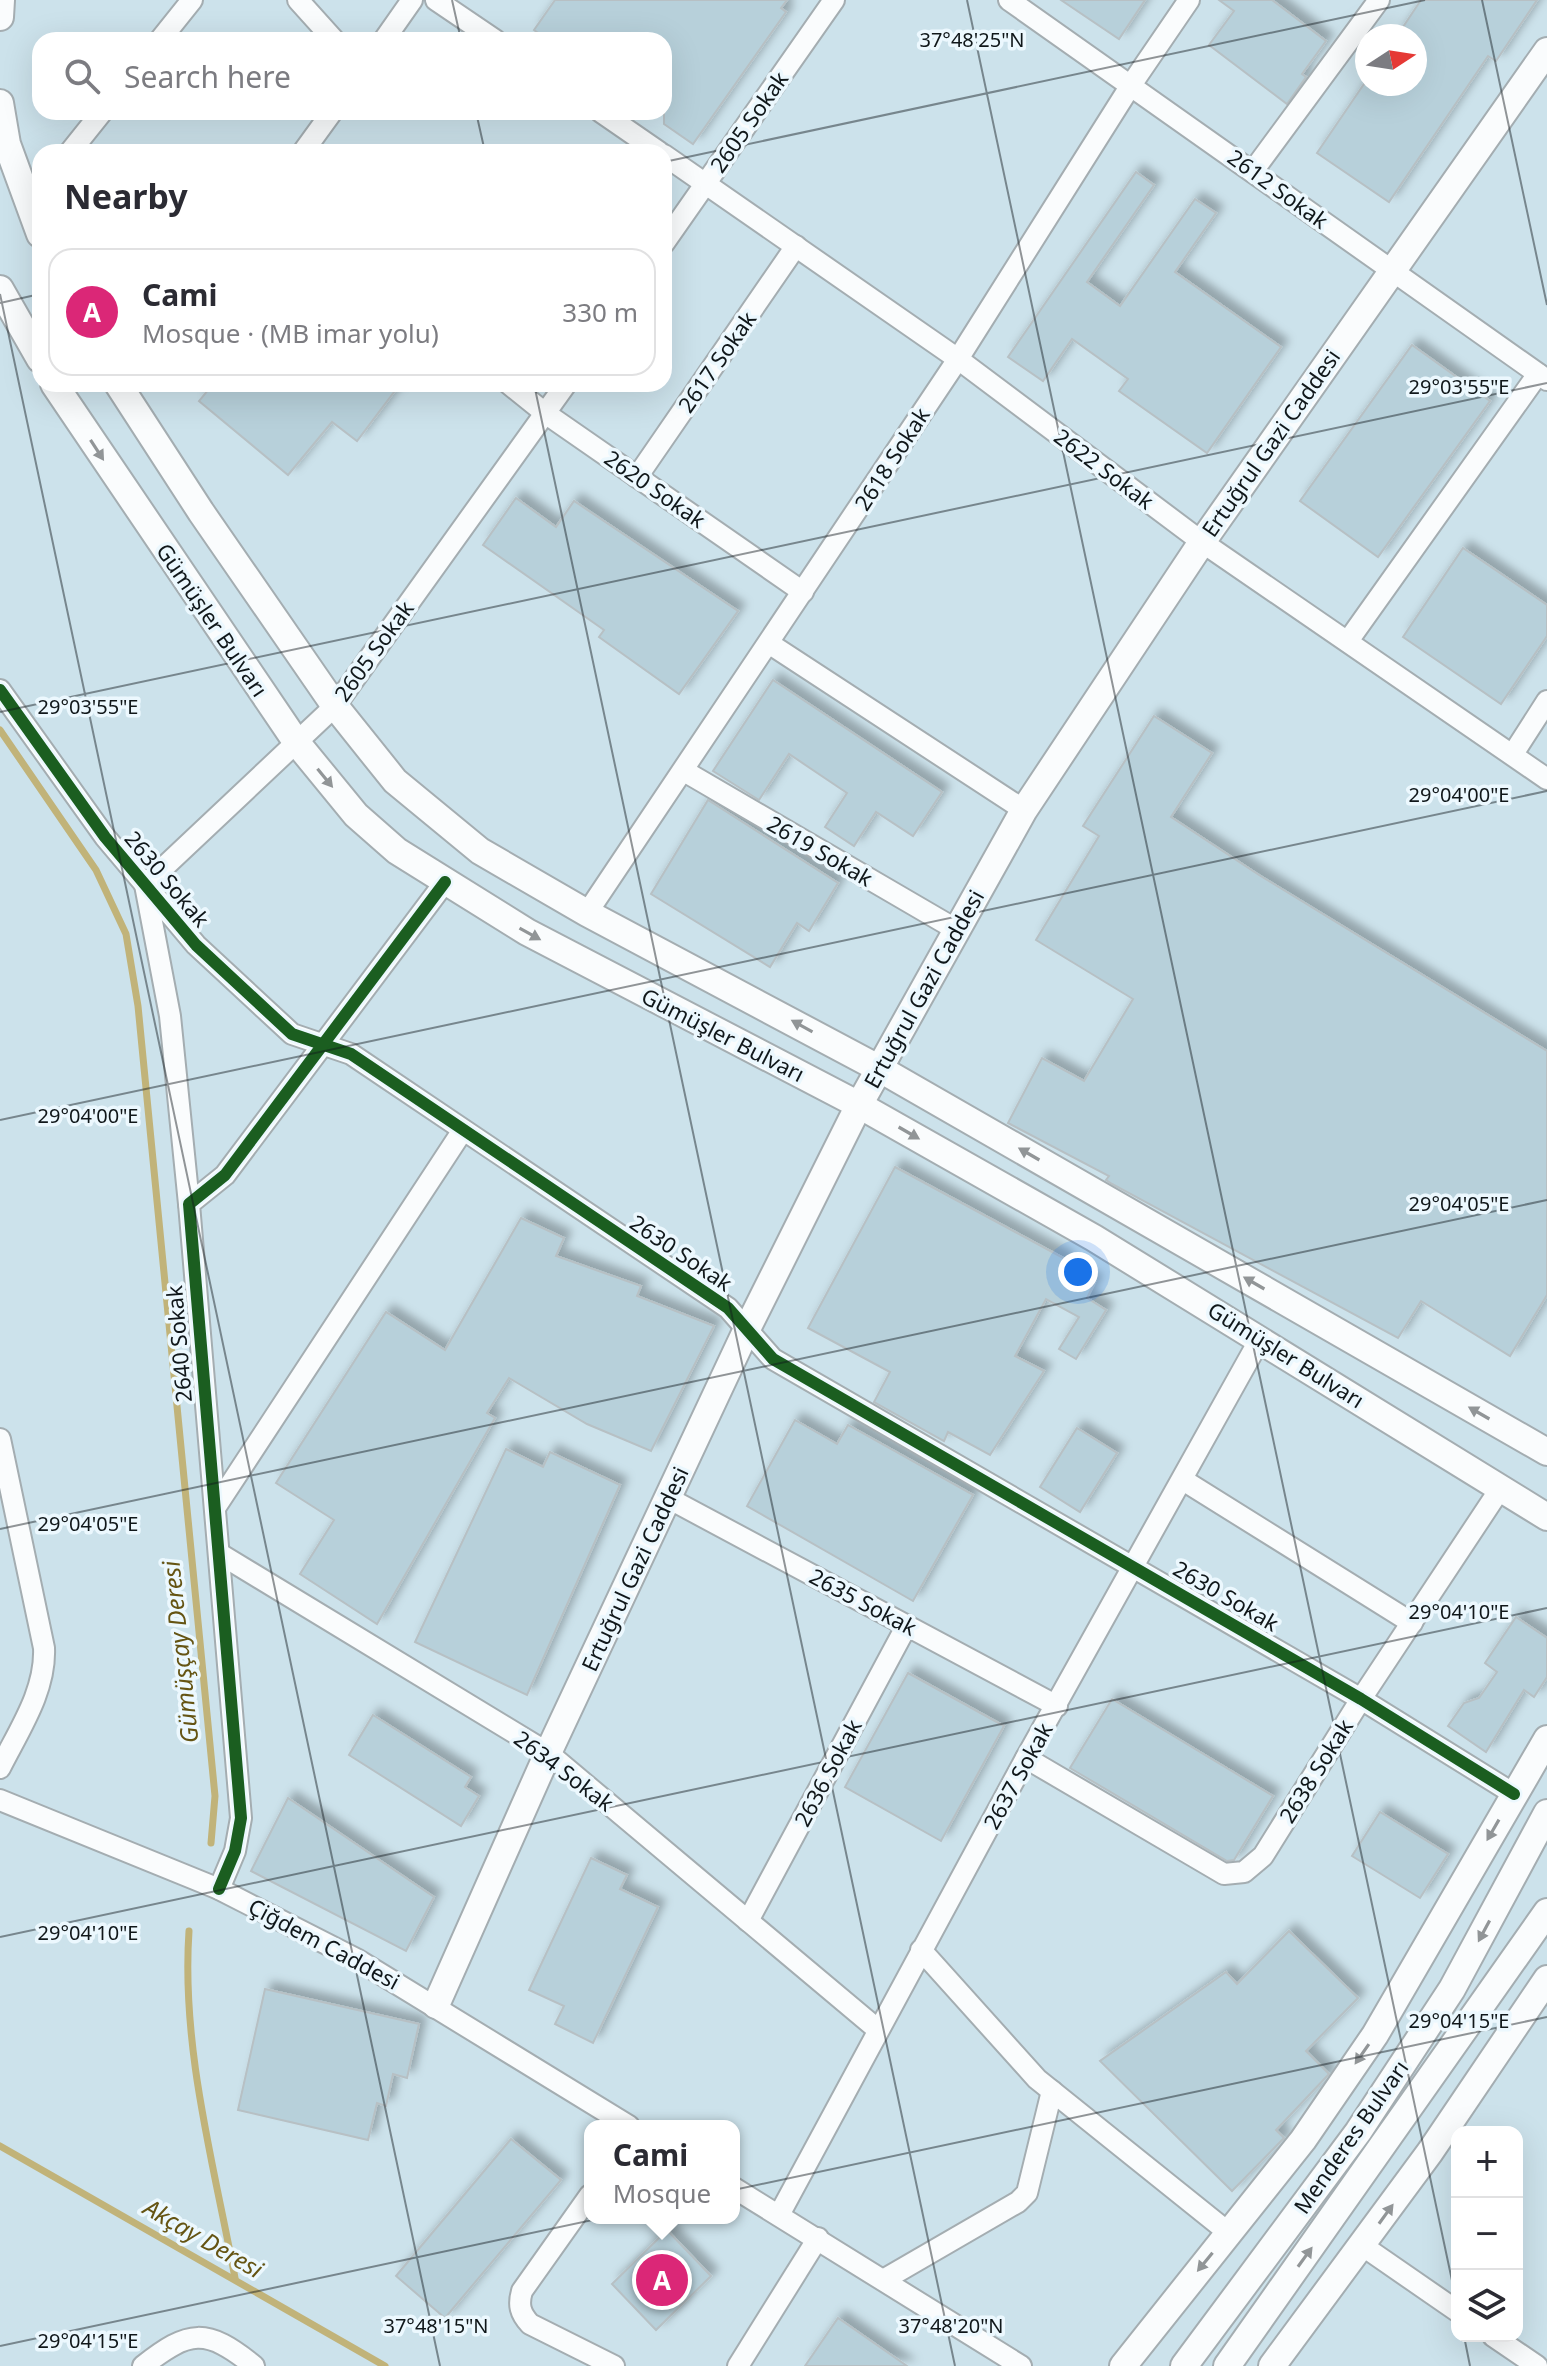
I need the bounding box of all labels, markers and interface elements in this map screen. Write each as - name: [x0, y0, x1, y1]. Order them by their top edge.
- north arrow: [1355, 24, 1427, 96]
- text: 37°48'25"N: [919, 26, 1025, 53]
- search box: [32, 32, 672, 120]
- icon: search: [60, 54, 104, 98]
- text: Search here: [124, 56, 291, 97]
- street label: 2605 Sokak: [702, 65, 794, 178]
- street label: 2612 Sokak: [1222, 142, 1335, 235]
- text: Nearby: [64, 173, 188, 219]
- text: Cami: [142, 274, 217, 315]
- text: A: [83, 294, 101, 330]
- text: 330 m: [562, 294, 638, 330]
- street label: 2617 Sokak: [670, 305, 762, 418]
- text: Mosque · (MB imar yolu): [142, 315, 439, 351]
- street label: Ertuğrul Gazi Caddesi: [1194, 343, 1346, 542]
- text: 29°03'55"E: [1409, 373, 1509, 400]
- street label: 2618 Sokak: [847, 401, 936, 516]
- street label: 2622 Sokak: [1049, 421, 1161, 516]
- one-way arrow: [89, 439, 104, 460]
- street label: 2620 Sokak: [599, 442, 712, 534]
- street label: Gümüşler Bulvarı: [150, 537, 275, 702]
- street label: 2605 Sokak: [327, 594, 420, 707]
- text: 29°03'55"E: [38, 693, 138, 720]
- one-way arrow: [316, 768, 333, 788]
- text: 29°04'00"E: [1409, 781, 1509, 808]
- street label: 2619 Sokak: [762, 808, 879, 893]
- street label: 2630 Sokak: [119, 824, 217, 933]
- street label: Ertuğrul Gazi Caddesi: [856, 884, 990, 1093]
- one-way arrow: [519, 927, 542, 940]
- street label: Gümüşler Bulvarı: [637, 980, 810, 1088]
- one-way arrow: [791, 1019, 813, 1033]
- text: 29°04'00"E: [38, 1102, 138, 1129]
- one-way arrow: [898, 1126, 920, 1140]
- one-way arrow: [1017, 1147, 1040, 1161]
- text: 29°04'05"E: [1409, 1190, 1509, 1217]
- street label: 2630 Sokak: [625, 1207, 739, 1298]
- your location: [1058, 1252, 1098, 1292]
- one-way arrow: [1243, 1276, 1265, 1290]
- street label: 2640 Sokak: [158, 1284, 198, 1404]
- street label: Gümüşler Bulvarı: [1203, 1294, 1370, 1414]
- one-way arrow: [1468, 1406, 1491, 1420]
- street label: Ertuğrul Gazi Caddesi: [573, 1461, 695, 1676]
- text: 29°04'05"E: [38, 1510, 138, 1537]
- street label: 2630 Sokak: [1168, 1553, 1285, 1638]
- water label: Gümüşçay Deresi: [153, 1559, 205, 1745]
- street label: 2635 Sokak: [805, 1560, 923, 1642]
- text: 29°04'10"E: [1409, 1598, 1509, 1625]
- street label: 2636 Sokak: [786, 1713, 868, 1831]
- street label: 2638 Sokak: [1271, 1713, 1359, 1828]
- street label: 2637 Sokak: [976, 1717, 1059, 1834]
- street label: 2634 Sokak: [509, 1723, 621, 1818]
- one-way arrow: [1486, 1819, 1500, 1841]
- street label: Çiğdem Caddesi: [244, 1891, 405, 1996]
- text: 29°04'10"E: [38, 1919, 138, 1946]
- one-way arrow: [1477, 1920, 1491, 1942]
- text: 29°04'15"E: [1409, 2007, 1509, 2034]
- one-way arrow: [1355, 2044, 1370, 2065]
- street label: Menderes Bulvarı: [1286, 2054, 1414, 2219]
- popup: [584, 2120, 740, 2224]
- map controls: [1451, 2126, 1523, 2342]
- button: +: [1451, 2126, 1523, 2198]
- text: Cami: [613, 2134, 688, 2175]
- text: Mosque: [613, 2175, 711, 2211]
- water label: Akçay Deresi: [136, 2189, 270, 2286]
- button: −: [1451, 2198, 1523, 2270]
- one-way arrow: [1377, 2204, 1393, 2224]
- one-way arrow: [1297, 2246, 1313, 2268]
- pin: A: [636, 2250, 688, 2310]
- one-way arrow: [1198, 2252, 1214, 2272]
- button: layers: [1451, 2270, 1523, 2342]
- text: 37°48'15"N: [383, 2312, 489, 2339]
- text: 37°48'20"N: [898, 2312, 1004, 2339]
- text: 29°04'15"E: [38, 2327, 138, 2354]

